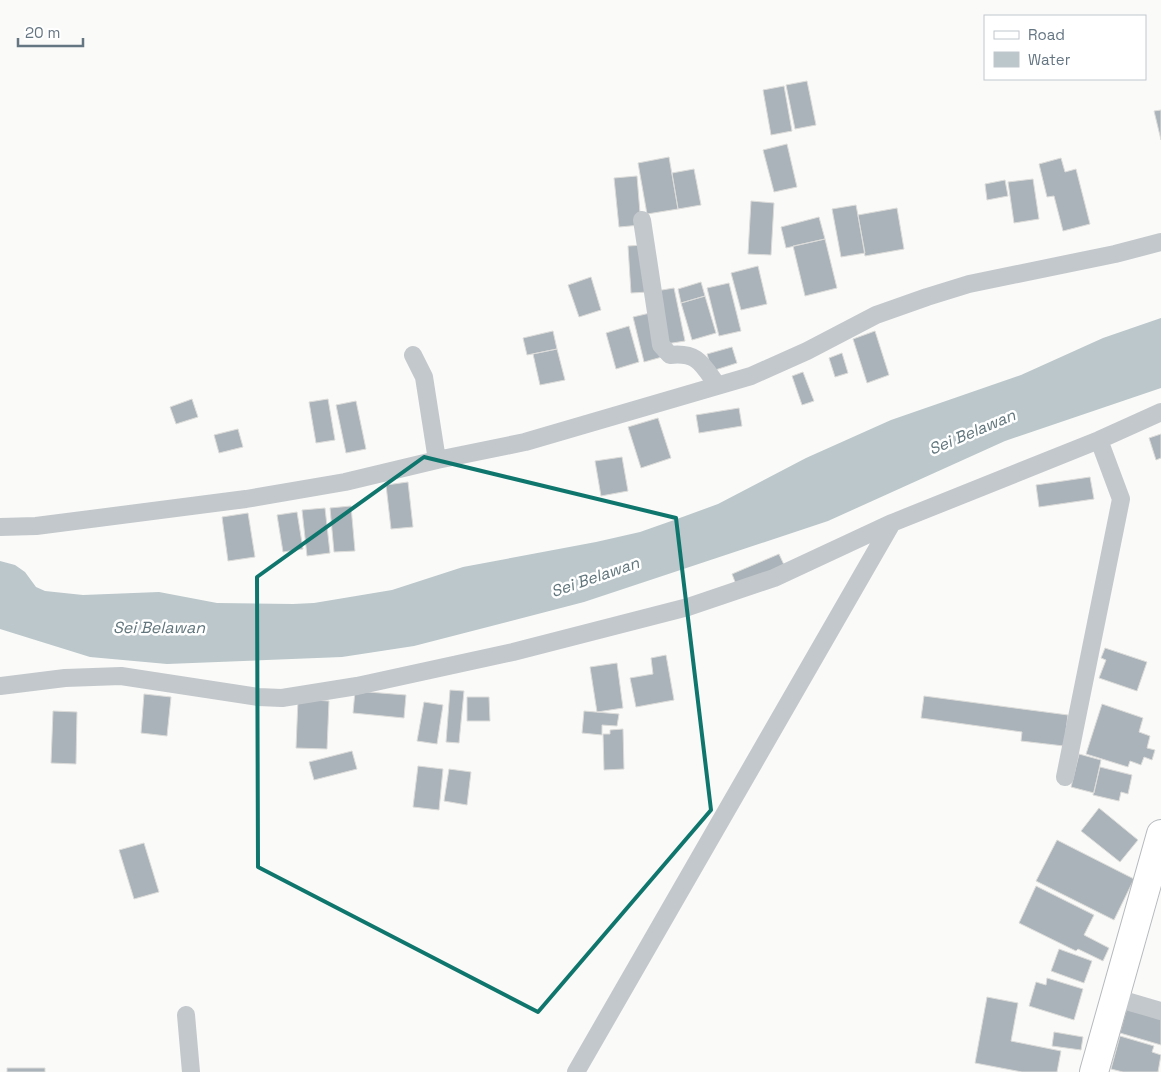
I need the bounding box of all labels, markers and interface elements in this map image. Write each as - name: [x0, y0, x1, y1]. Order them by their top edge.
- scale bar: [18, 15, 82, 47]
- legend: [984, 15, 1146, 80]
- text: 20 m: [25, 23, 60, 42]
- text: Road: [1028, 25, 1065, 44]
- text: Water: [1028, 50, 1071, 69]
- water label: Sei Belawan: [926, 404, 1020, 460]
- water label: Sei Belawan: [548, 552, 643, 602]
- water label: Sei Belawan: [113, 617, 206, 638]

